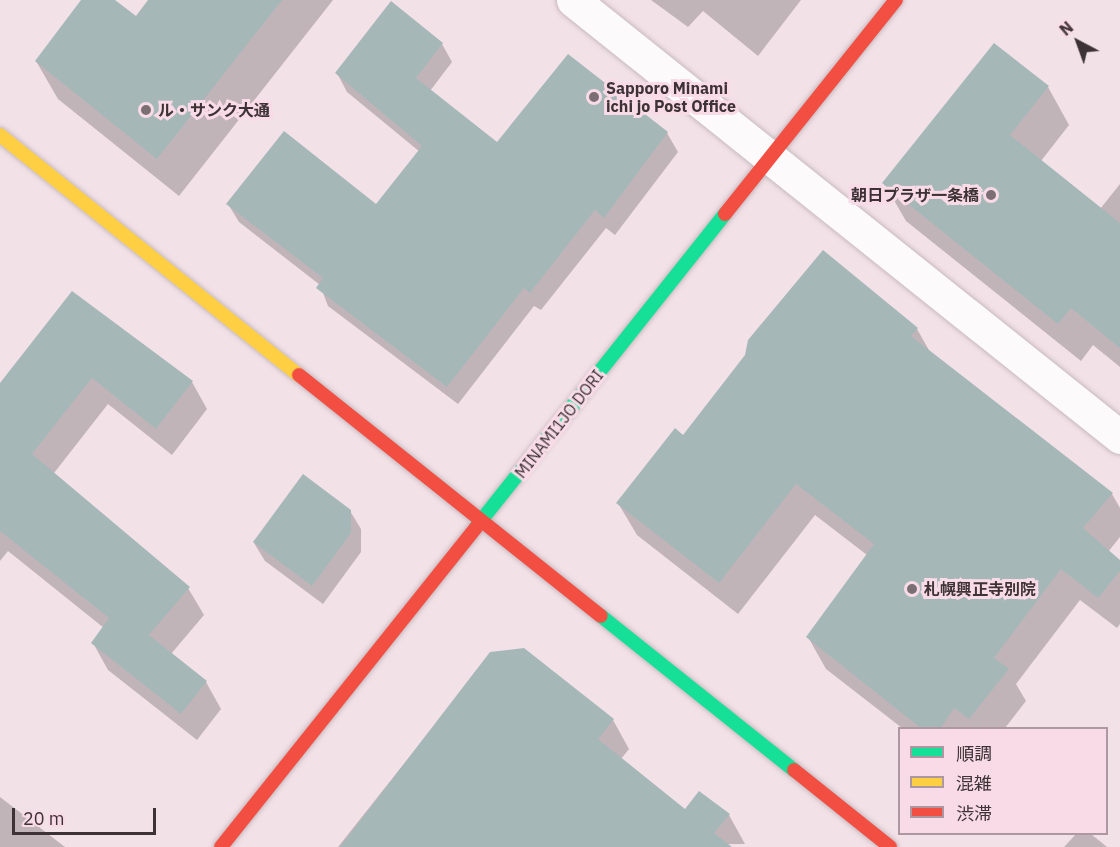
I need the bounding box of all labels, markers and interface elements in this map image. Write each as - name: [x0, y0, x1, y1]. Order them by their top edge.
- north arrow: [1048, 12, 1108, 72]
- text: N: [1055, 17, 1077, 40]
- place label: Sapporo Minami ichi jo Post Office: [606, 78, 736, 116]
- marker: Sapporo Minami ichi jo Post Office: [587, 90, 601, 104]
- place label: ル・サンク大通: [158, 100, 270, 120]
- marker: ル・サンク大通: [139, 103, 153, 117]
- place label: 朝日プラザ一条橋: [851, 185, 979, 205]
- marker: 朝日プラザ一条橋: [984, 188, 998, 202]
- street label: MINAMI1JO DORI: [511, 366, 607, 482]
- place label: 札幌興正寺別院: [924, 579, 1036, 599]
- marker: 札幌興正寺別院: [905, 582, 919, 596]
- legend: [898, 727, 1108, 835]
- text: 順調: [956, 742, 992, 765]
- text: 混雑: [956, 772, 992, 795]
- scale bar: [15, 796, 159, 834]
- text: 渋滞: [956, 802, 992, 825]
- text: 20 m: [23, 807, 65, 830]

